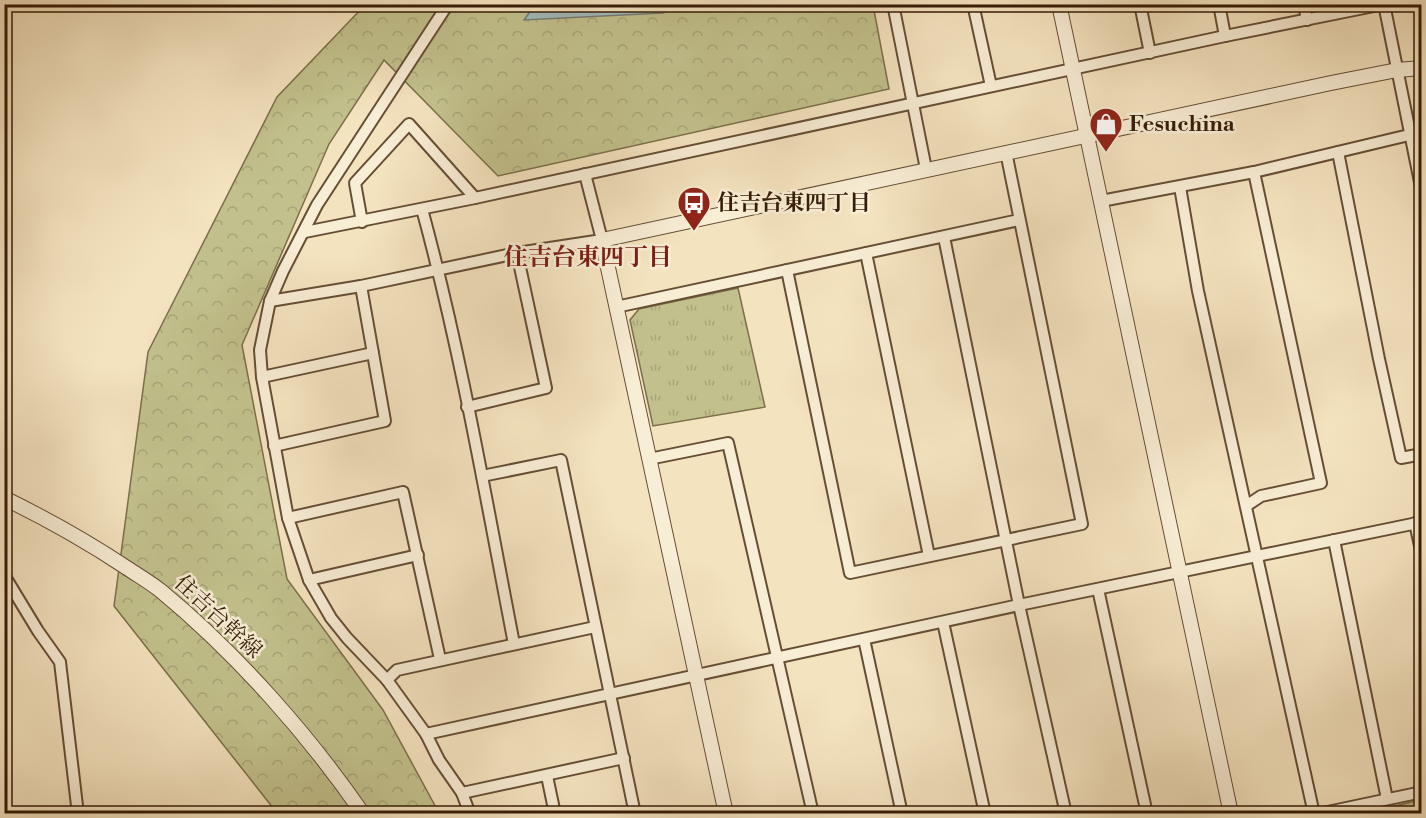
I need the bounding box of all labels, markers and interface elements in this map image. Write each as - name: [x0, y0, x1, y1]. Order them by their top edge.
- shop icon: Fesuchina: [1088, 106, 1124, 153]
- place label: Fesuchina: [1129, 111, 1236, 138]
- bus stop icon: 住吉台東四丁目: [676, 185, 712, 232]
- place label: 住吉台東四丁目: [717, 190, 871, 217]
- district label: 住吉台東四丁目: [504, 243, 672, 273]
- street label: 住吉台幹線: [169, 570, 267, 664]

